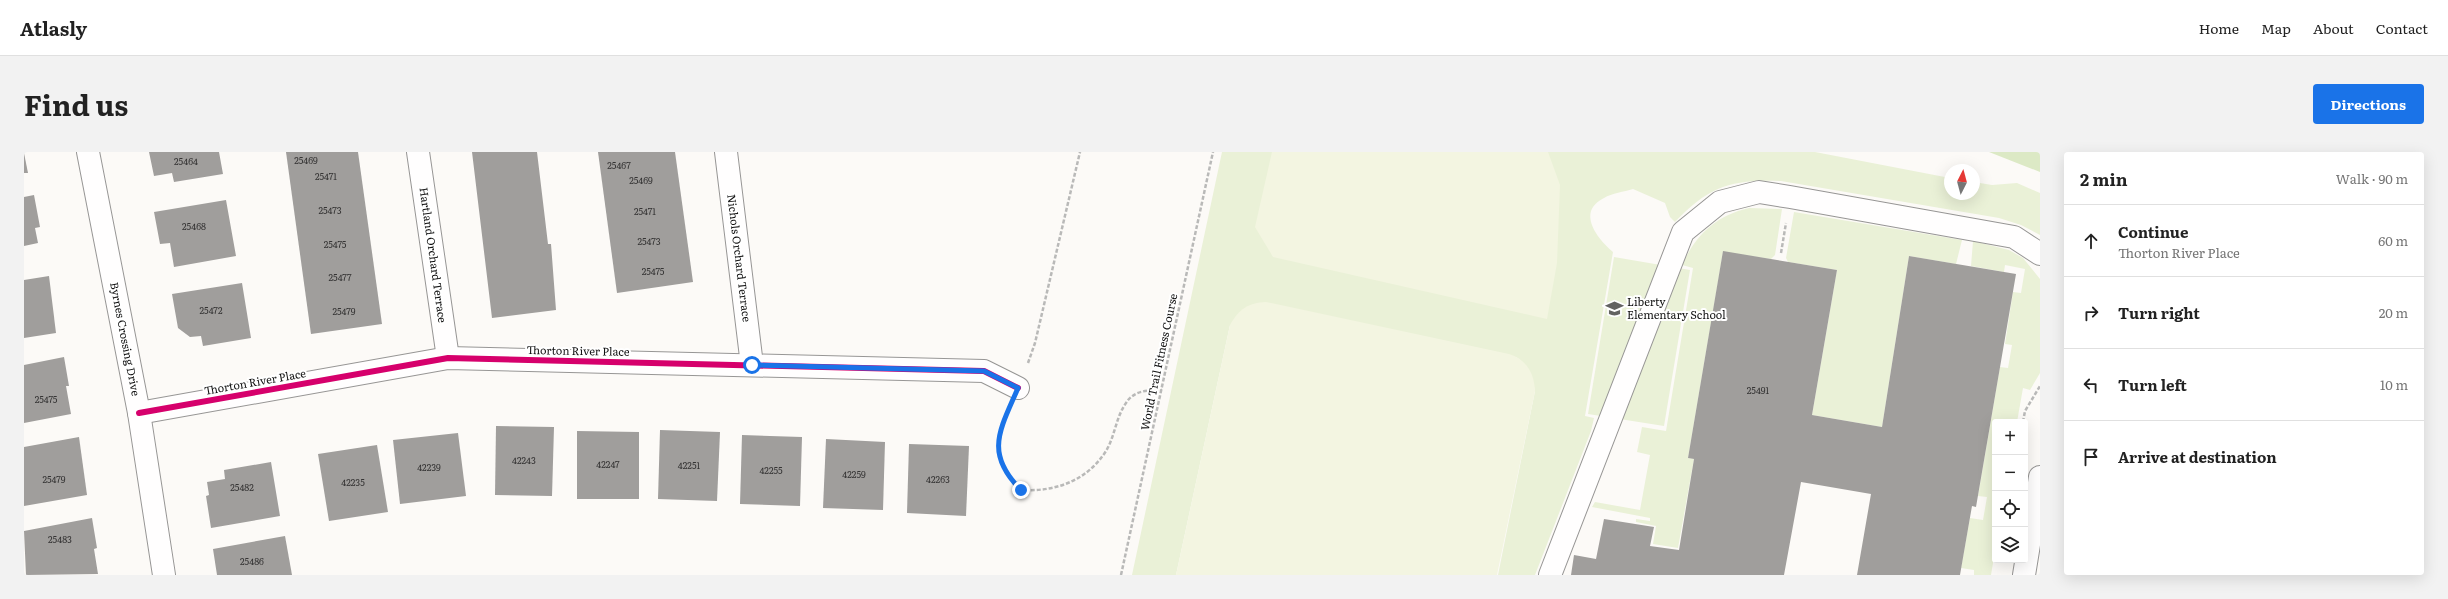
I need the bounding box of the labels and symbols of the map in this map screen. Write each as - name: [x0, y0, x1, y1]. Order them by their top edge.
- house number: 25469: [294, 153, 318, 167]
- house number: 25464: [174, 154, 198, 168]
- house number: 25467: [607, 158, 631, 172]
- north arrow: [1944, 164, 1980, 200]
- house number: 25471: [315, 169, 337, 183]
- house number: 25469: [629, 173, 653, 187]
- street label: Hartland Orchard Terrace: [417, 186, 451, 324]
- street label: Nichols Orchard Terrace: [724, 193, 756, 323]
- house number: 25473: [318, 203, 342, 217]
- house number: 25471: [634, 204, 656, 218]
- house number: 25468: [182, 219, 206, 233]
- house number: 25473: [637, 234, 661, 248]
- house number: 25475: [324, 237, 347, 251]
- house number: 25475: [642, 264, 665, 278]
- house number: 25477: [329, 270, 352, 284]
- street label: Byrnes Crossing Drive: [107, 280, 145, 397]
- street label: World Trail Fitness Course: [1136, 292, 1180, 432]
- place label: Liberty Elementary School: [1627, 293, 1726, 322]
- school or university icon: Liberty Elementary School: [1604, 298, 1624, 318]
- house number: 25472: [200, 303, 223, 317]
- house number: 25479: [332, 304, 356, 318]
- street label: Thorton River Place: [526, 341, 630, 359]
- route start: [743, 356, 761, 374]
- street label: Thorton River Place: [203, 364, 307, 398]
- house number: 25491: [1747, 383, 1770, 397]
- house number: 25475: [35, 392, 58, 406]
- house number: 42243: [512, 453, 536, 467]
- house number: 42247: [596, 457, 620, 471]
- house number: 42251: [678, 458, 700, 472]
- house number: 42239: [417, 460, 441, 474]
- house number: 42255: [759, 463, 783, 477]
- house number: 42259: [842, 467, 866, 481]
- house number: 25479: [42, 472, 66, 486]
- house number: 42263: [926, 472, 950, 486]
- house number: 42235: [341, 475, 365, 489]
- house number: 25482: [230, 480, 254, 494]
- route end: [1012, 481, 1030, 499]
- house number: 25483: [48, 532, 72, 546]
- house number: 25486: [240, 554, 264, 568]

